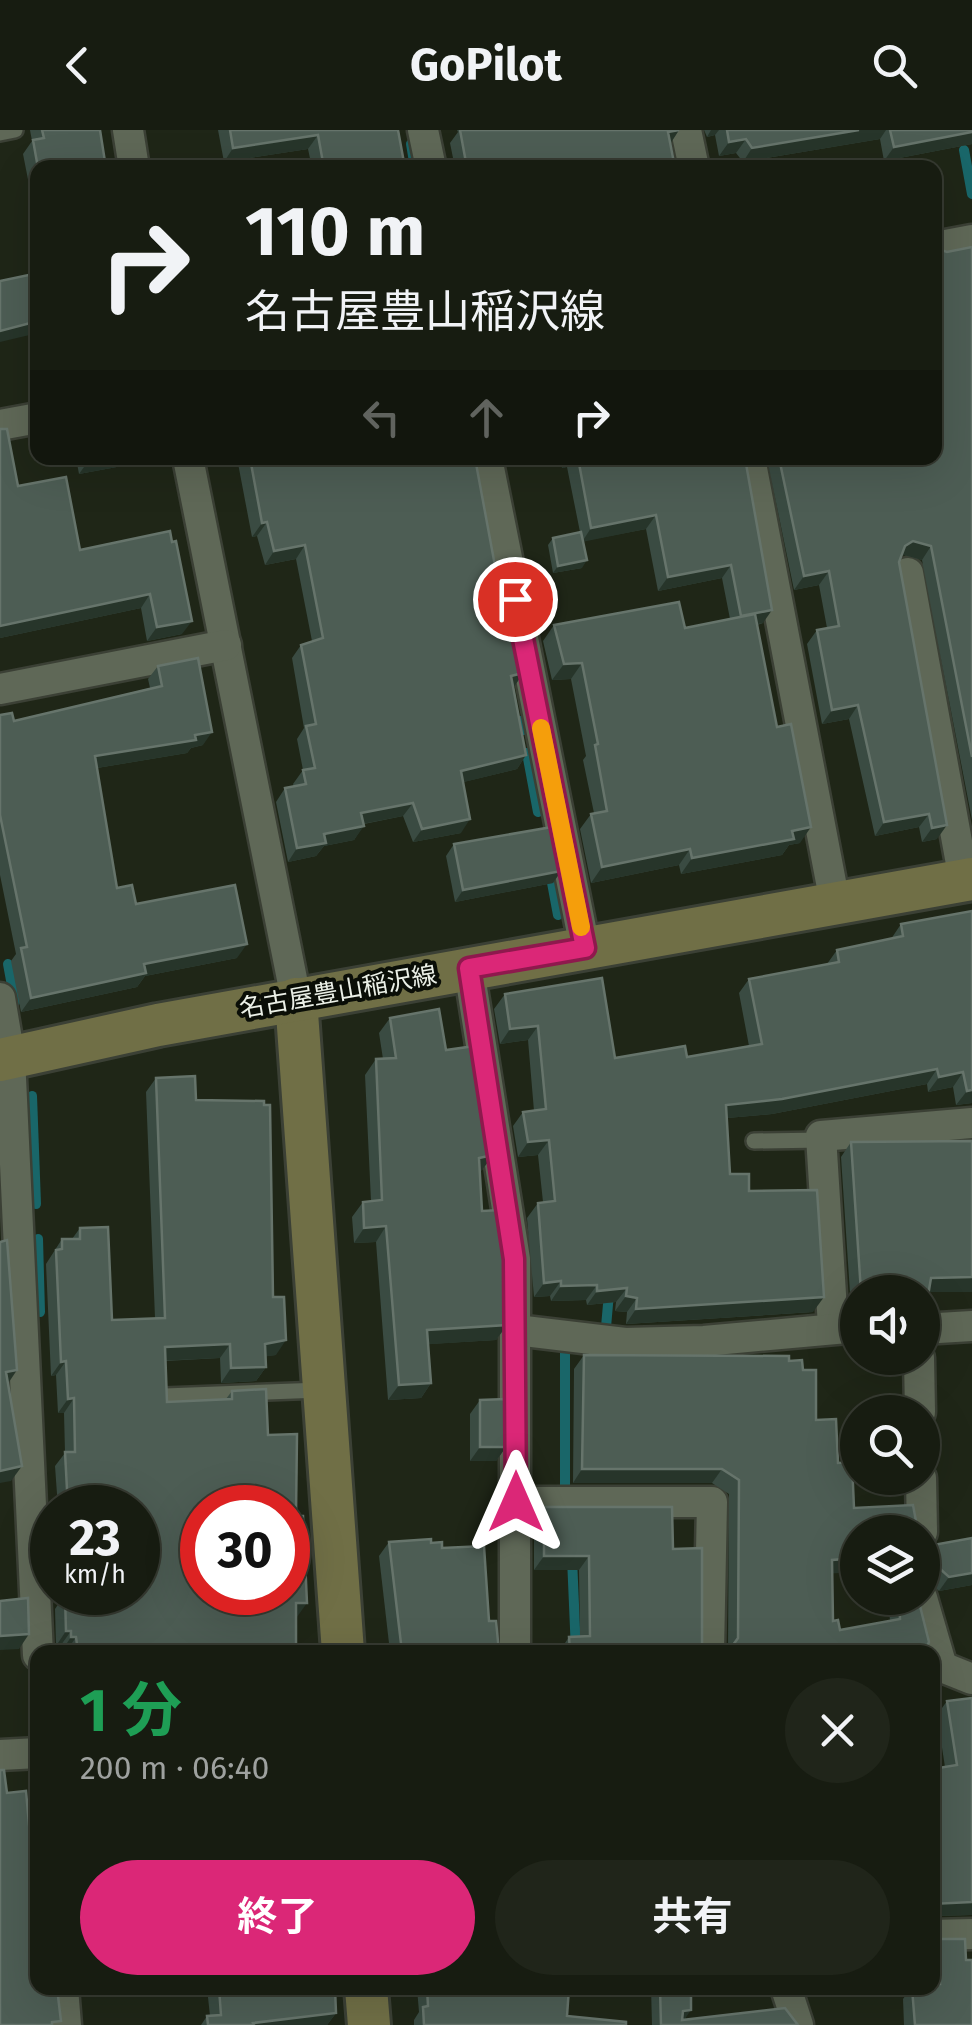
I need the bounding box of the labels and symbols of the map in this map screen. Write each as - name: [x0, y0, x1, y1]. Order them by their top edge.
- pin: [473, 557, 558, 642]
- street label: 名古屋豊山稲沢線: [237, 960, 439, 1024]
- position arrow: [464, 1450, 568, 1554]
- speed limit sign: 30: [180, 1485, 310, 1615]

